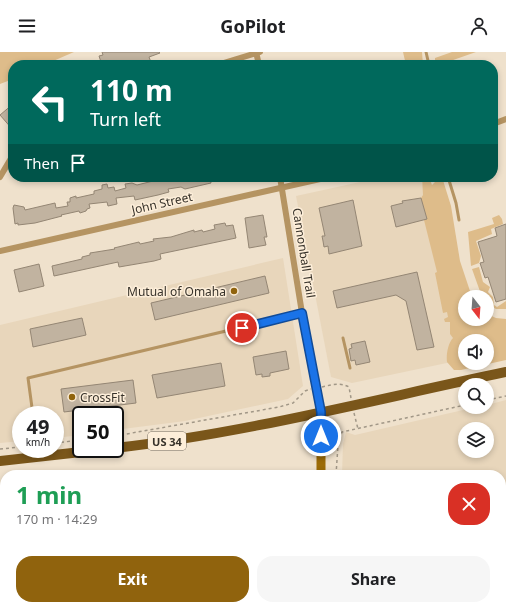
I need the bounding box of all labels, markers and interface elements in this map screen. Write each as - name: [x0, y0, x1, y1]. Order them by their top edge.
- text: GoPilot: [220, 14, 286, 38]
- icon: menu: [16, 15, 38, 37]
- icon: person: [468, 15, 490, 37]
- text: 110 m: [90, 71, 173, 109]
- icon: left: [24, 76, 76, 128]
- text: Turn left: [90, 107, 161, 131]
- icon: arrive: [67, 152, 89, 174]
- text: Then: [24, 153, 59, 173]
- street label: John Street: [129, 188, 195, 218]
- street label: Cannonball Trail: [288, 207, 320, 299]
- place label: Mutual of Omaha: [127, 283, 226, 300]
- marker: Mutual of Omaha: [229, 286, 239, 296]
- north arrow: [458, 290, 494, 326]
- map controls: [458, 290, 494, 458]
- pin: [225, 311, 259, 345]
- icon: arrive: [231, 317, 253, 339]
- button: sound: [458, 334, 494, 370]
- button: search: [458, 378, 494, 414]
- place label: CrossFit: [80, 389, 125, 406]
- marker: CrossFit: [67, 392, 77, 402]
- speed limit sign: 50: [72, 406, 124, 458]
- text: 49: [27, 413, 49, 440]
- position arrow: [300, 415, 342, 457]
- button: layers: [458, 422, 494, 458]
- road number: US 34: [148, 432, 186, 450]
- text: km/h: [26, 435, 50, 449]
- text: 1 min: [16, 478, 82, 511]
- button: close: [448, 483, 490, 525]
- text: 170 m · 14:29: [16, 510, 97, 528]
- button: Exit: [16, 556, 249, 602]
- button: Share: [257, 556, 490, 602]

